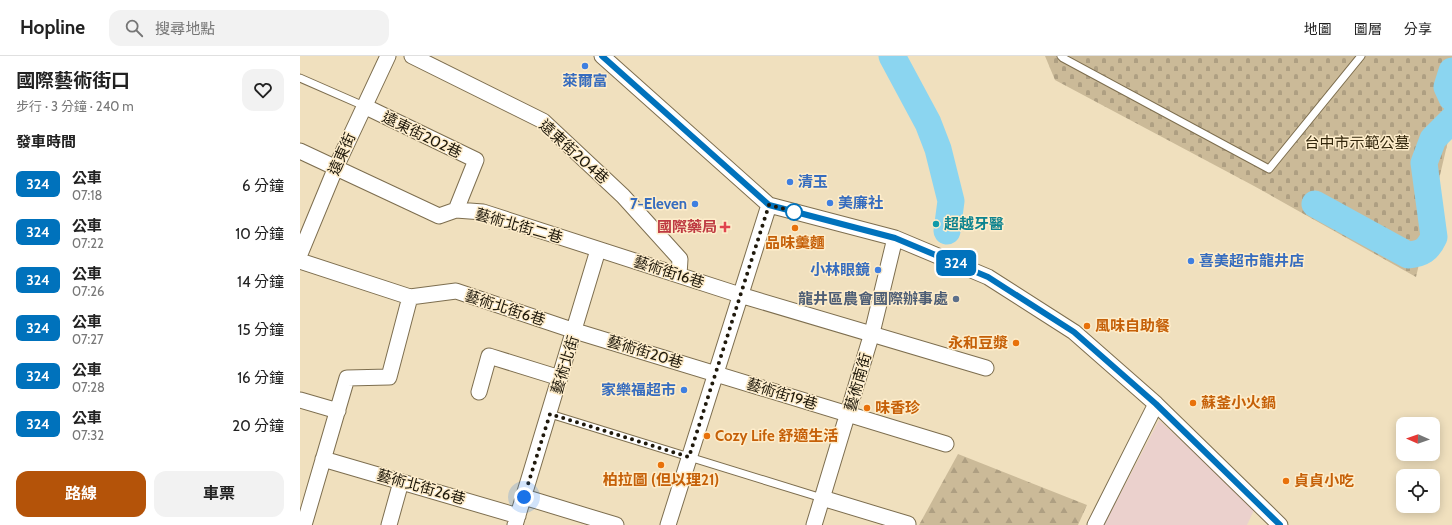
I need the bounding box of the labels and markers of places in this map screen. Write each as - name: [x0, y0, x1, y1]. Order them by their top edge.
- marker: 萊爾富: [580, 61, 590, 71]
- place label: 萊爾富: [562, 72, 608, 90]
- place label: 清玉: [798, 173, 828, 191]
- marker: 清玉: [785, 177, 795, 187]
- place label: 美廉社: [838, 194, 883, 212]
- place label: 7-Eleven: [630, 195, 687, 213]
- marker: 美廉社: [825, 198, 835, 208]
- marker: 7-Eleven: [690, 199, 700, 209]
- unlabelled marker: [785, 203, 803, 221]
- place label: 超越牙醫: [944, 215, 1004, 233]
- place label: 國際藥局: [657, 218, 717, 236]
- marker: 超越牙醫: [931, 219, 941, 229]
- marker: 國際藥局: [720, 222, 730, 232]
- marker: 品味羹麵: [790, 223, 800, 233]
- place label: 品味羹麵: [765, 234, 825, 252]
- place label: 喜美超市龍井店: [1199, 252, 1304, 270]
- marker: 喜美超市龍井店: [1186, 256, 1196, 266]
- place label: 小林眼鏡: [810, 261, 870, 279]
- marker: 小林眼鏡: [873, 265, 883, 275]
- place label: 龍井區農會國際辦事處: [798, 290, 948, 308]
- marker: 龍井區農會國際辦事處: [951, 294, 961, 304]
- place label: 風味自助餐: [1095, 317, 1170, 335]
- marker: 風味自助餐: [1082, 321, 1092, 331]
- place label: 永和豆漿: [948, 334, 1008, 352]
- marker: 永和豆漿: [1011, 338, 1021, 348]
- place label: 家樂福超市: [601, 381, 676, 399]
- marker: 家樂福超市: [679, 385, 689, 395]
- place label: 蘇釜小火鍋: [1201, 394, 1276, 412]
- marker: 蘇釜小火鍋: [1188, 398, 1198, 408]
- place label: 味香珍: [875, 399, 921, 417]
- marker: 味香珍: [862, 403, 872, 413]
- place label: Cozy Life 舒適生活: [715, 427, 838, 445]
- marker: Cozy Life 舒適生活: [702, 431, 712, 441]
- marker: 柏拉圖 (但以理21): [656, 460, 666, 470]
- place label: 柏拉圖 (但以理21): [603, 471, 719, 489]
- place label: 貞貞小吃: [1294, 472, 1354, 490]
- marker: 貞貞小吃: [1281, 476, 1291, 486]

